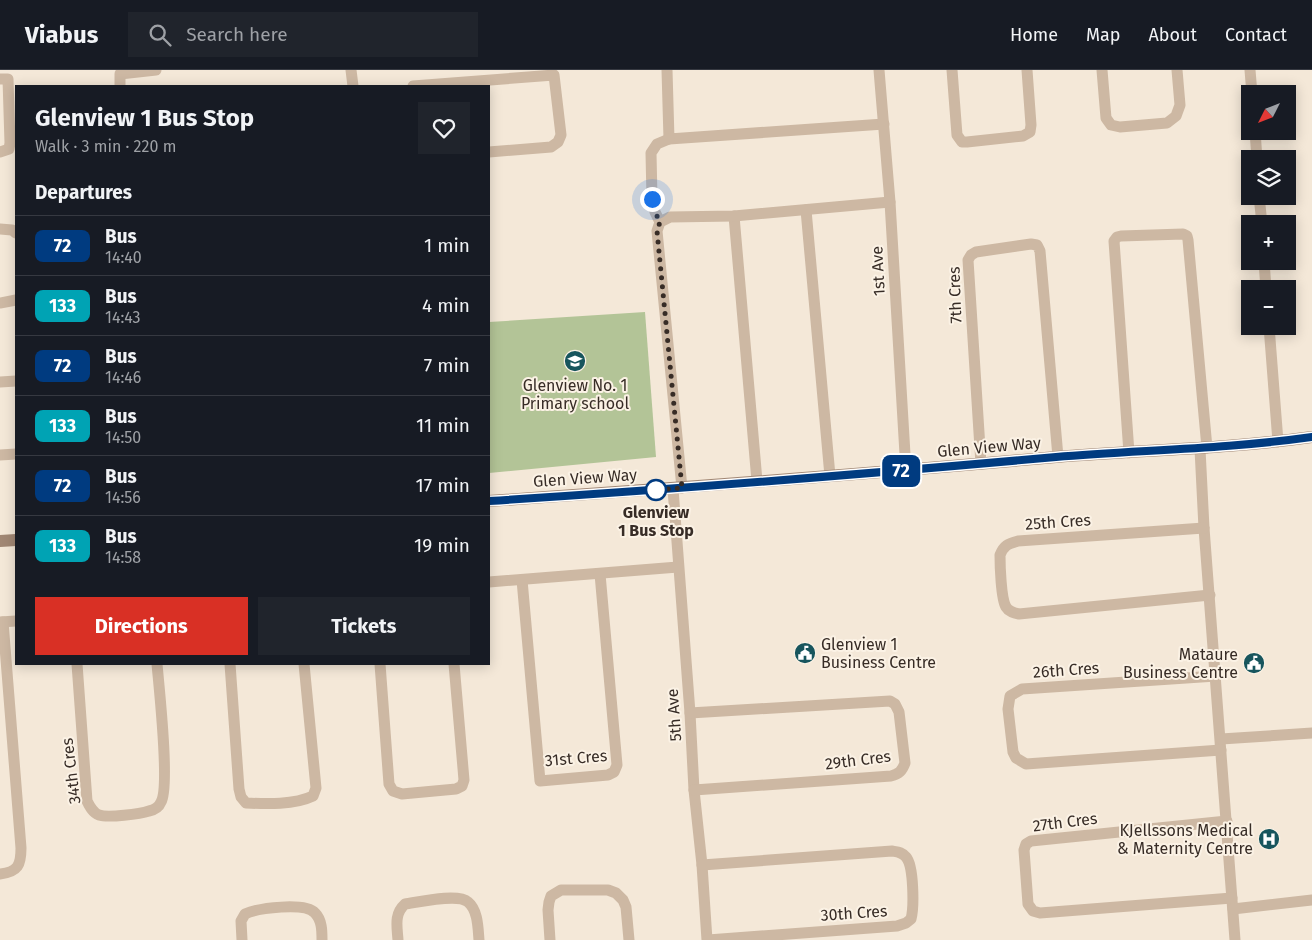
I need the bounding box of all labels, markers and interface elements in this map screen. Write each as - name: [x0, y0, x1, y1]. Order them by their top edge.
- search box: [128, 12, 478, 57]
- text: Viabus: [25, 21, 98, 49]
- icon: search: [146, 21, 174, 49]
- text: Search here: [186, 23, 288, 46]
- text: Home: [1010, 24, 1058, 46]
- text: Map: [1086, 24, 1120, 46]
- text: About: [1148, 24, 1197, 46]
- text: Contact: [1225, 24, 1287, 46]
- north arrow: [1241, 85, 1296, 140]
- map controls: [1241, 85, 1296, 335]
- button: heart: [418, 102, 470, 154]
- text: Glenview 1 Bus Stop: [35, 104, 254, 132]
- text: Walk · 3 min · 220 m: [35, 137, 176, 156]
- button: layers: [1241, 150, 1296, 205]
- text: Departures: [35, 181, 132, 204]
- your location: [640, 187, 665, 212]
- button: +: [1241, 215, 1296, 270]
- text: Bus: [105, 225, 137, 248]
- text: 1 min: [424, 234, 470, 257]
- text: 72: [54, 235, 71, 257]
- street label: 1st Ave: [867, 245, 889, 297]
- text: 14:40: [105, 248, 142, 267]
- street label: 7th Cres: [945, 266, 965, 324]
- button: −: [1241, 280, 1296, 335]
- text: Bus: [105, 285, 137, 308]
- text: 4 min: [422, 294, 470, 317]
- text: 133: [49, 295, 76, 317]
- text: 14:43: [105, 308, 140, 327]
- text: Bus: [105, 345, 137, 368]
- school or university icon: Glenview No. 1 Primary school: [563, 349, 587, 373]
- text: 7 min: [424, 354, 470, 377]
- text: 72: [54, 355, 71, 377]
- text: 14:46: [105, 368, 141, 387]
- place label: Glenview No. 1 Primary school: [521, 376, 629, 413]
- text: Bus: [105, 405, 137, 428]
- text: 11 min: [416, 414, 470, 437]
- text: 133: [49, 415, 76, 437]
- text: 14:50: [105, 428, 141, 447]
- street label: Glen View Way: [936, 433, 1042, 461]
- line badge: 72: [878, 455, 924, 487]
- text: 72: [892, 460, 910, 482]
- text: Bus: [105, 465, 137, 488]
- street label: Glen View Way: [532, 465, 638, 491]
- text: 17 min: [416, 474, 470, 497]
- text: 72: [54, 475, 71, 497]
- marker: Glenview 1 Bus Stop: [645, 479, 667, 501]
- text: 14:56: [105, 488, 141, 507]
- place label: Glenview 1 Bus Stop: [618, 503, 694, 540]
- street label: 25th Cres: [1025, 510, 1091, 534]
- text: Bus: [105, 525, 137, 548]
- text: 19 min: [414, 534, 470, 557]
- text: 133: [49, 535, 76, 557]
- text: 14:58: [105, 548, 141, 567]
- button: Directions: [35, 597, 248, 655]
- button: Tickets: [258, 597, 470, 655]
- place label: Glenview 1 Business Centre: [821, 635, 936, 672]
- public building icon: Glenview 1 Business Centre: [793, 641, 817, 665]
- place label: Mataure Business Centre: [1123, 645, 1238, 682]
- public building icon: Mataure Business Centre: [1242, 651, 1266, 675]
- street label: 26th Cres: [1032, 658, 1100, 682]
- street label: 5th Ave: [663, 688, 685, 742]
- street label: 34th Cres: [58, 737, 84, 805]
- street label: 31st Cres: [544, 746, 608, 770]
- street label: 29th Cres: [824, 747, 892, 773]
- street label: 27th Cres: [1032, 809, 1098, 835]
- place label: KJellssons Medical & Maternity Centre: [1117, 821, 1253, 858]
- hospital icon: KJellssons Medical & Maternity Centre: [1257, 827, 1281, 851]
- street label: 30th Cres: [820, 901, 888, 925]

